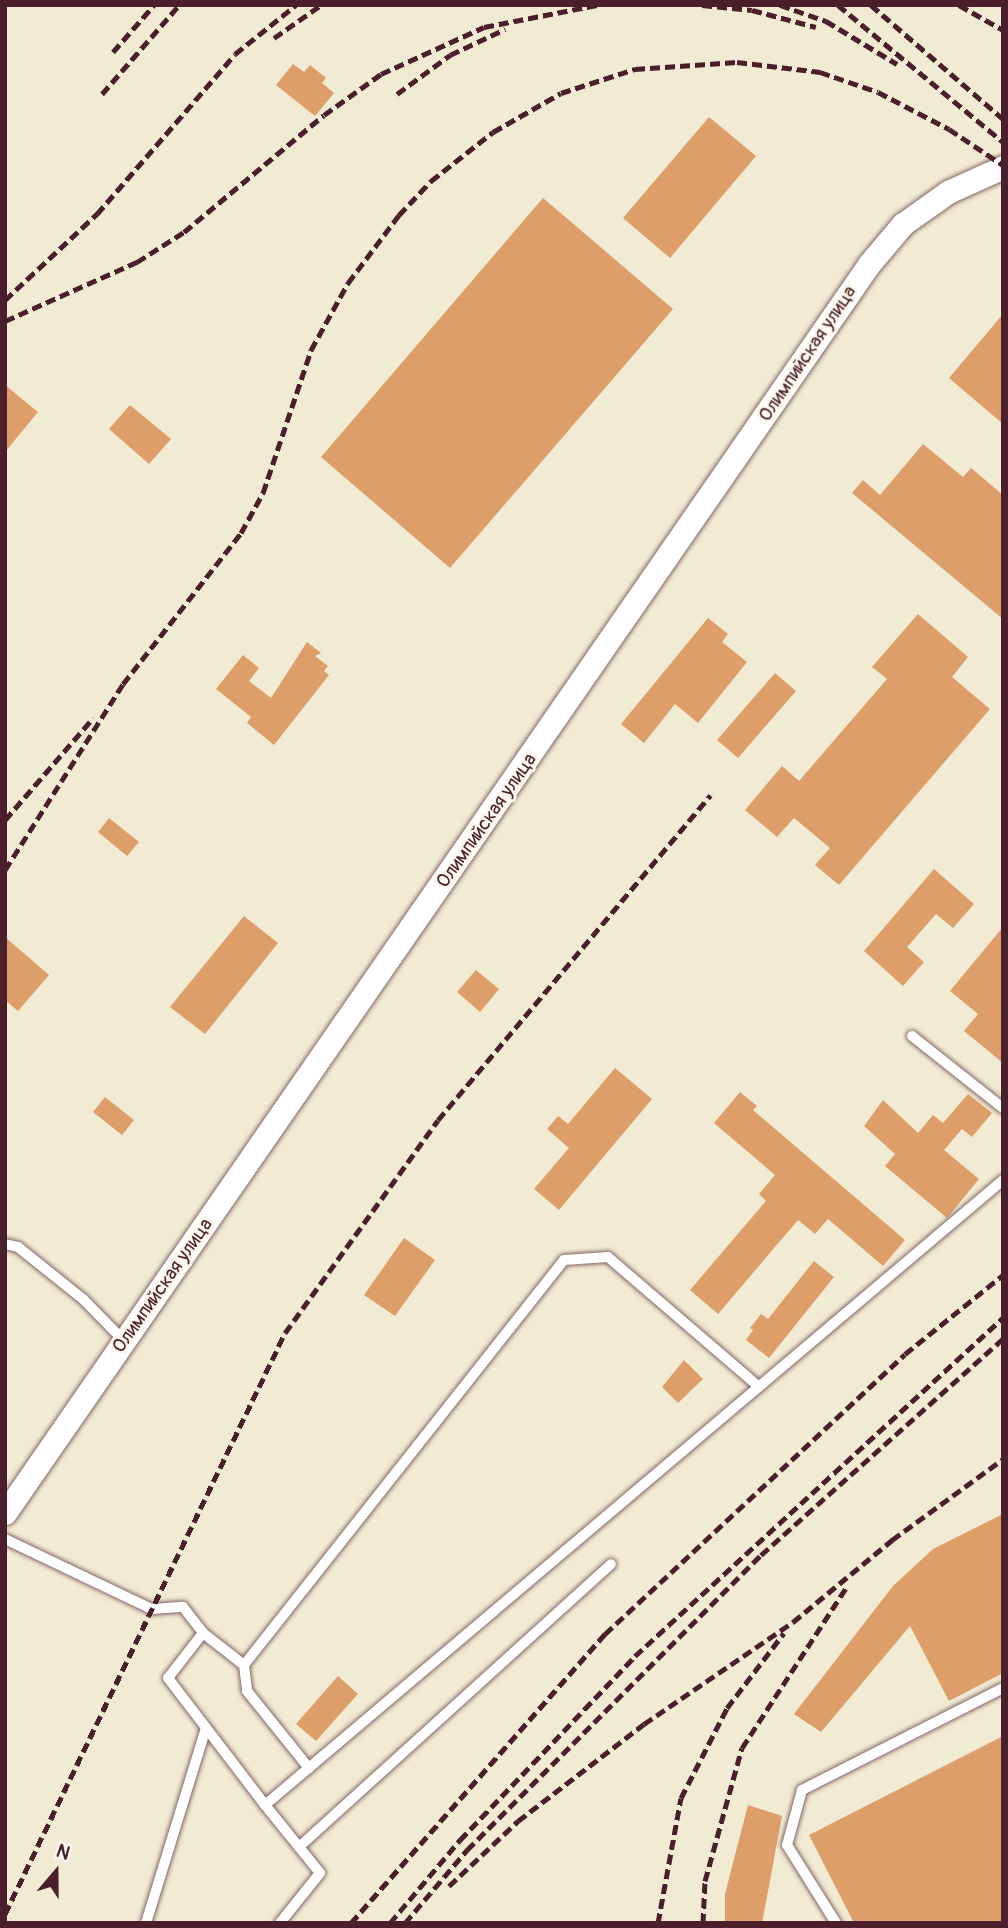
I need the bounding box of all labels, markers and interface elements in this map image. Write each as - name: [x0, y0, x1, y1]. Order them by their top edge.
- street label: Олимпийская улица: [754, 282, 862, 426]
- street label: Олимпийская улица: [432, 749, 542, 893]
- street label: Олимпийская улица: [108, 1214, 218, 1358]
- north arrow: [21, 1837, 91, 1907]
- text: N: [53, 1839, 73, 1866]

